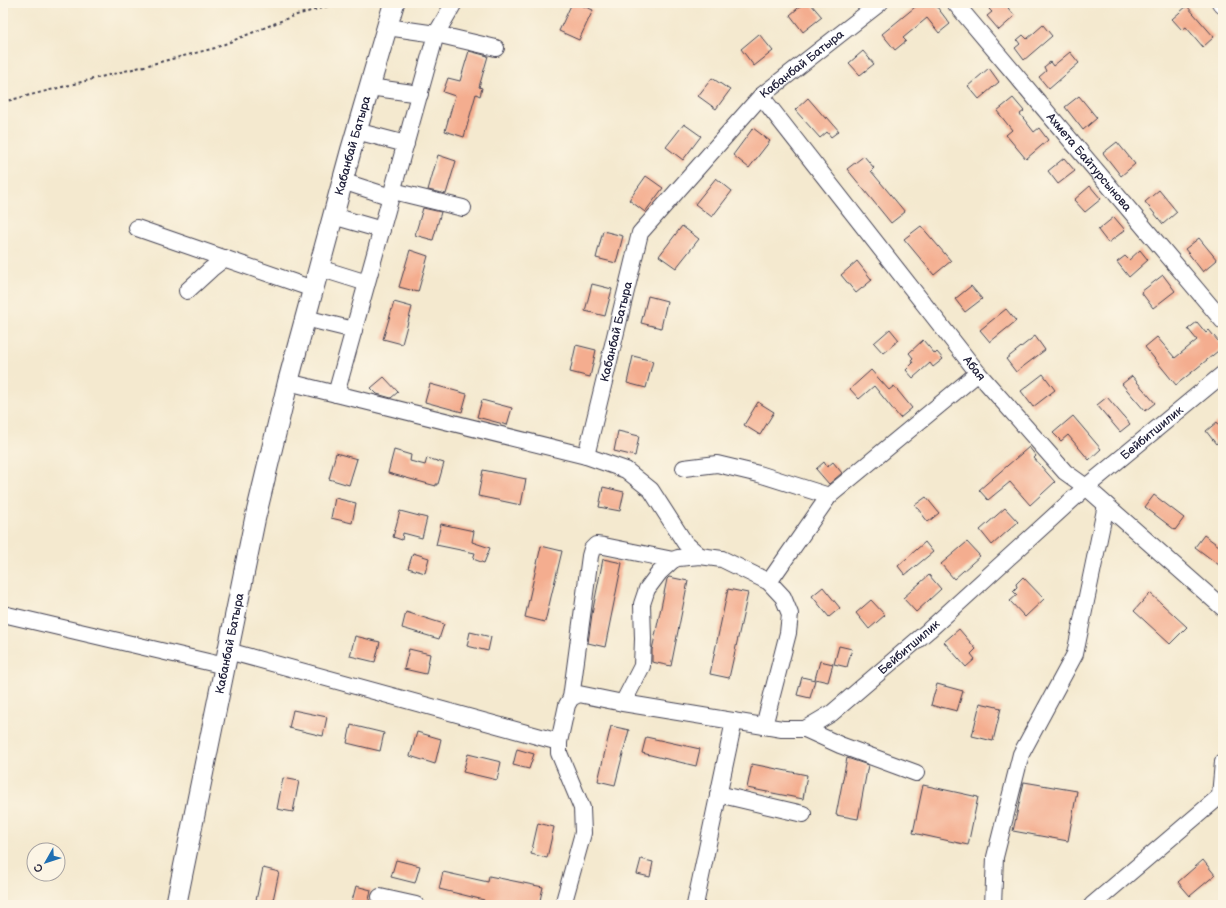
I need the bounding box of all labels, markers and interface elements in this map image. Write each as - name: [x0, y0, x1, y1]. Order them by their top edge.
- street label: Кабанбай Батыра: [757, 27, 847, 102]
- street label: Кабанбай Батыра: [332, 94, 374, 197]
- street label: Ахмета Байтурсынова: [1043, 109, 1135, 214]
- street label: Кабанбай Батыра: [597, 280, 635, 383]
- street label: Абая: [959, 352, 989, 384]
- street label: Бейбитшилик: [1118, 402, 1187, 463]
- street label: Кабанбай Батыра: [212, 592, 247, 695]
- street label: Бейбитшилик: [875, 616, 943, 678]
- north arrow: [26, 842, 66, 882]
- text: С: [31, 861, 46, 875]

